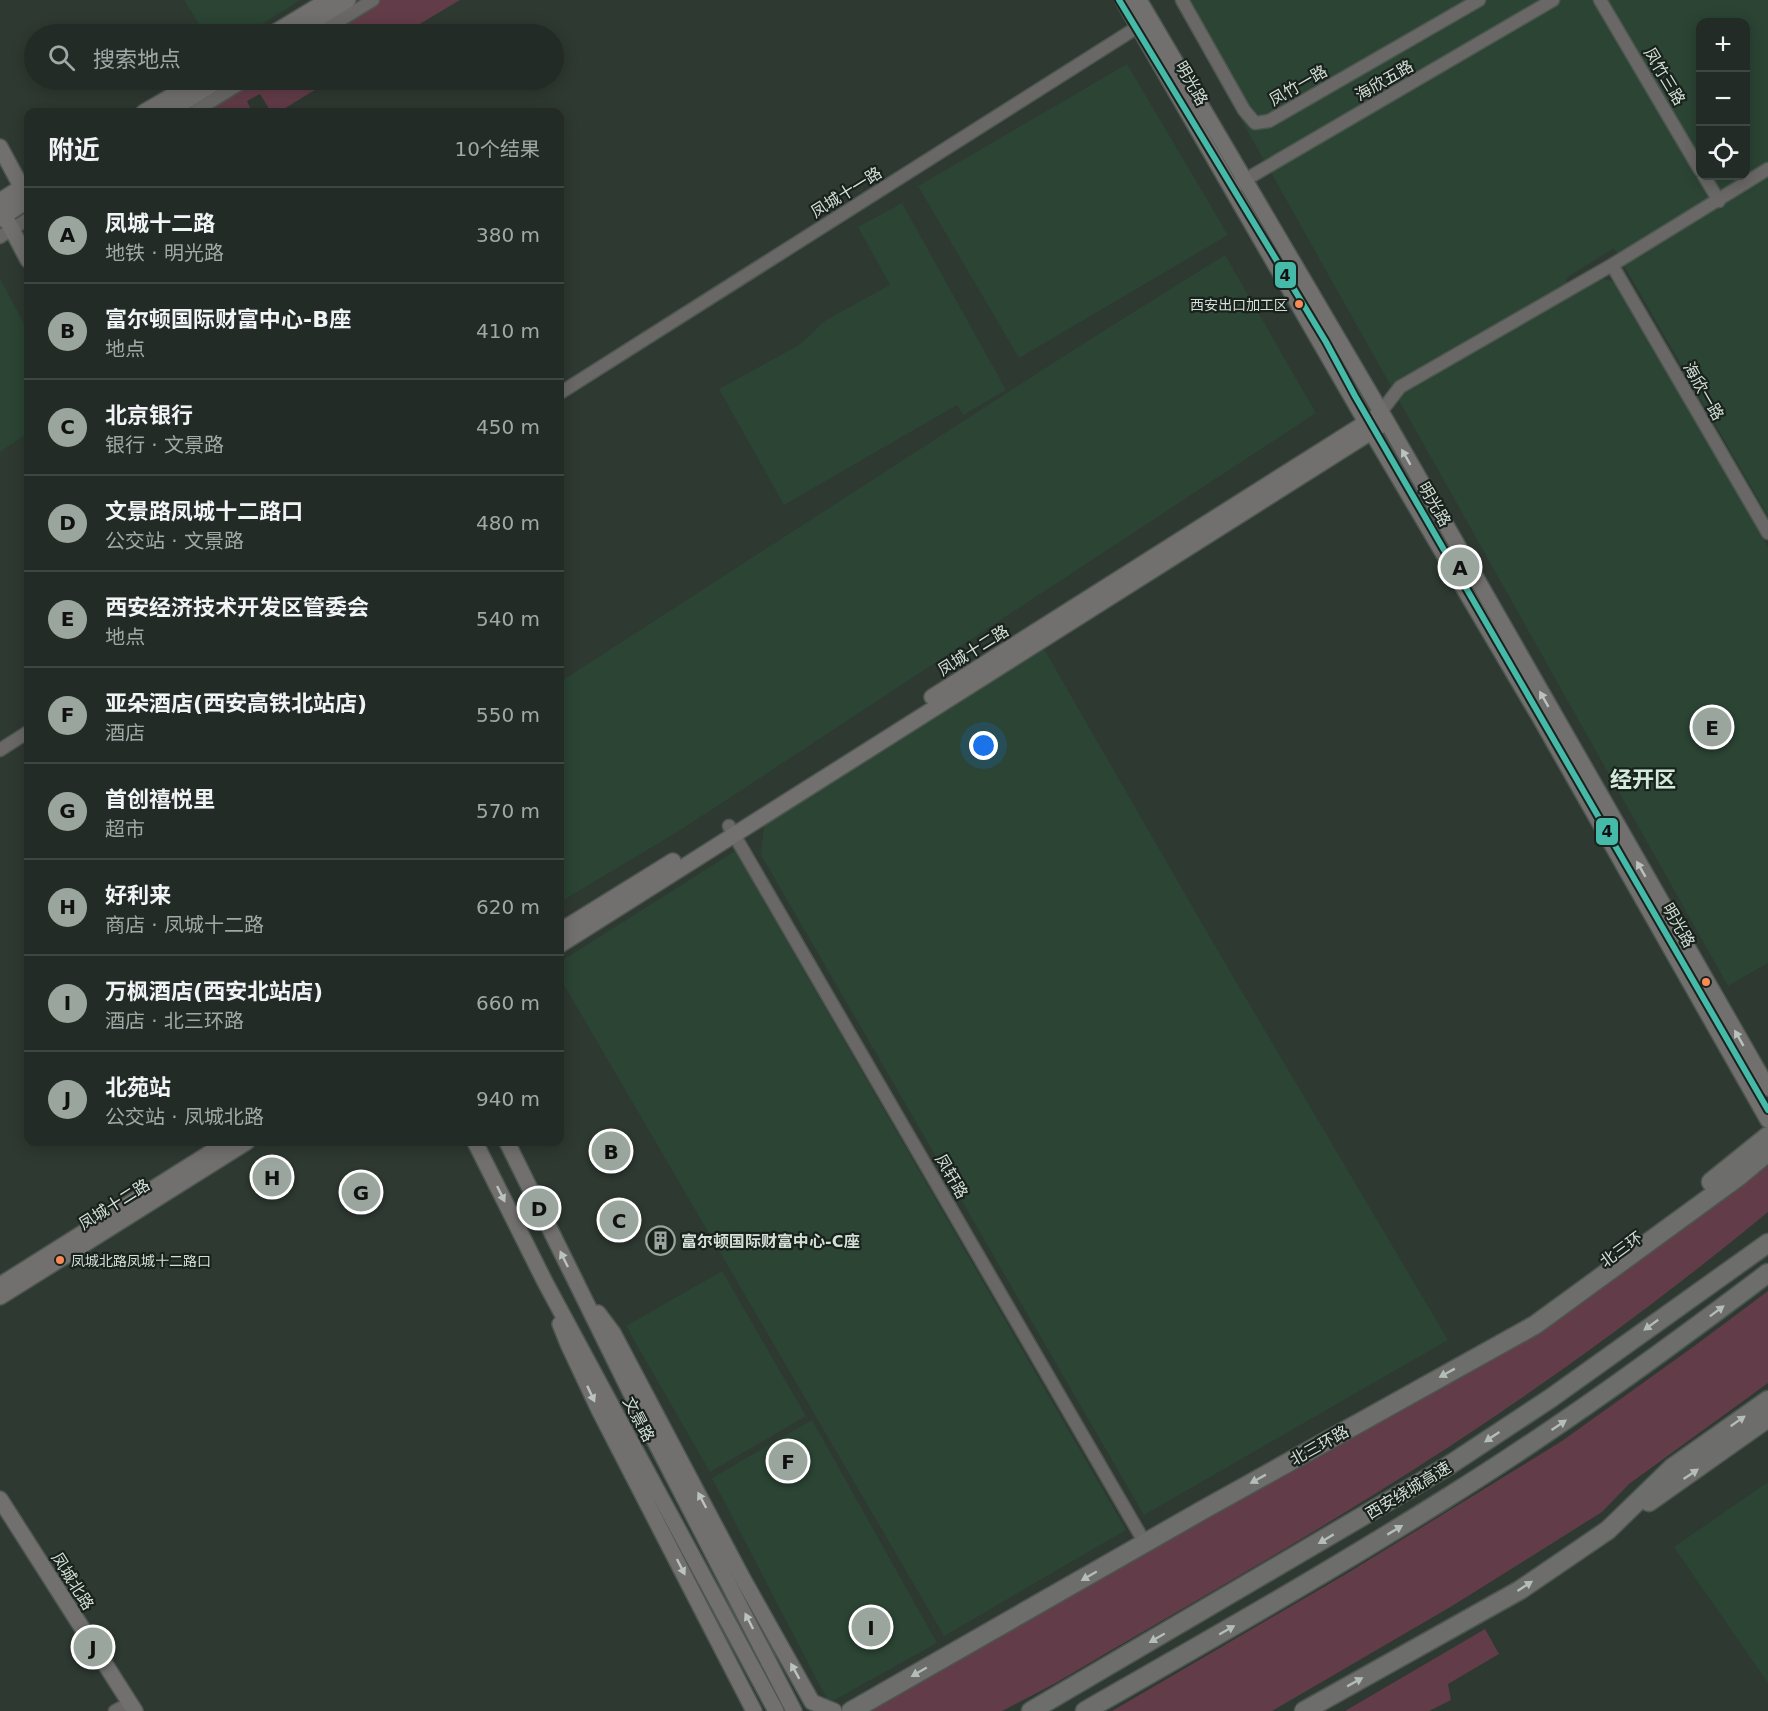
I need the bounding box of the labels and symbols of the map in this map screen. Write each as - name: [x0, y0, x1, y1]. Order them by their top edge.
- street label: 凤竹三路: [1640, 44, 1689, 109]
- street label: 海欣五路: [1352, 56, 1417, 105]
- street label: 明光路: [1171, 58, 1212, 109]
- street label: 凤竹一路: [1266, 61, 1331, 110]
- street label: 凤城十一路: [807, 163, 885, 222]
- line badge: 4: [1274, 261, 1297, 289]
- text: 4: [1279, 266, 1291, 285]
- place label: 西安出口加工区: [1190, 297, 1288, 313]
- marker: 西安出口加工区: [1293, 298, 1305, 310]
- street label: 海欣一路: [1679, 359, 1728, 424]
- one-way arrow: [1401, 448, 1411, 465]
- street label: 明光路: [1414, 479, 1455, 530]
- pin: A: [1440, 544, 1480, 590]
- street label: 凤城十二路: [934, 621, 1012, 680]
- one-way arrow: [1539, 691, 1550, 707]
- pin: E: [1692, 704, 1732, 750]
- your location: [969, 731, 998, 760]
- district label: 经开区: [1610, 767, 1676, 792]
- line badge: 4: [1595, 817, 1619, 846]
- text: 4: [1601, 822, 1613, 841]
- one-way arrow: [1636, 860, 1646, 877]
- street label: 明光路: [1658, 900, 1699, 951]
- unlabelled marker: [1700, 976, 1712, 988]
- one-way arrow: [1733, 1030, 1744, 1046]
- pin: B: [592, 1128, 630, 1174]
- street label: 凤轩路: [931, 1151, 972, 1202]
- pin: H: [252, 1154, 292, 1200]
- pin: G: [342, 1170, 380, 1214]
- street label: 凤城十二路: [75, 1175, 153, 1234]
- one-way arrow: [497, 1185, 506, 1202]
- pin: D: [520, 1186, 558, 1230]
- pin: C: [600, 1198, 638, 1242]
- building icon: 富尔顿国际财富中心-C座: [644, 1225, 676, 1257]
- street label: 北三环: [1596, 1228, 1646, 1271]
- place label: 富尔顿国际财富中心-C座: [681, 1232, 859, 1251]
- one-way arrow: [560, 1251, 569, 1268]
- place label: 凤城北路凤城十二路口: [71, 1253, 211, 1269]
- marker: 凤城北路凤城十二路口: [54, 1254, 66, 1266]
- one-way arrow: [1709, 1305, 1725, 1317]
- one-way arrow: [1644, 1319, 1660, 1331]
- one-way arrow: [1438, 1368, 1455, 1378]
- one-way arrow: [586, 1385, 596, 1403]
- street label: 文景路: [619, 1394, 658, 1445]
- one-way arrow: [1729, 1415, 1745, 1427]
- one-way arrow: [1550, 1419, 1567, 1430]
- street label: 北三环路: [1287, 1422, 1352, 1469]
- one-way arrow: [1484, 1431, 1500, 1443]
- pin: F: [768, 1438, 808, 1484]
- street label: 西安绕城高速: [1362, 1458, 1454, 1523]
- one-way arrow: [1683, 1468, 1699, 1479]
- one-way arrow: [1250, 1474, 1267, 1484]
- one-way arrow: [697, 1491, 707, 1508]
- one-way arrow: [1387, 1524, 1403, 1535]
- one-way arrow: [1317, 1534, 1334, 1544]
- street label: 凤城北路: [48, 1549, 98, 1613]
- one-way arrow: [676, 1559, 685, 1576]
- one-way arrow: [1081, 1570, 1097, 1581]
- one-way arrow: [1517, 1581, 1533, 1592]
- pin: I: [852, 1604, 890, 1650]
- one-way arrow: [744, 1613, 753, 1630]
- pin: J: [74, 1624, 112, 1670]
- one-way arrow: [1219, 1625, 1236, 1635]
- one-way arrow: [1149, 1632, 1166, 1642]
- one-way arrow: [790, 1663, 800, 1680]
- one-way arrow: [911, 1667, 928, 1677]
- one-way arrow: [1347, 1677, 1364, 1687]

